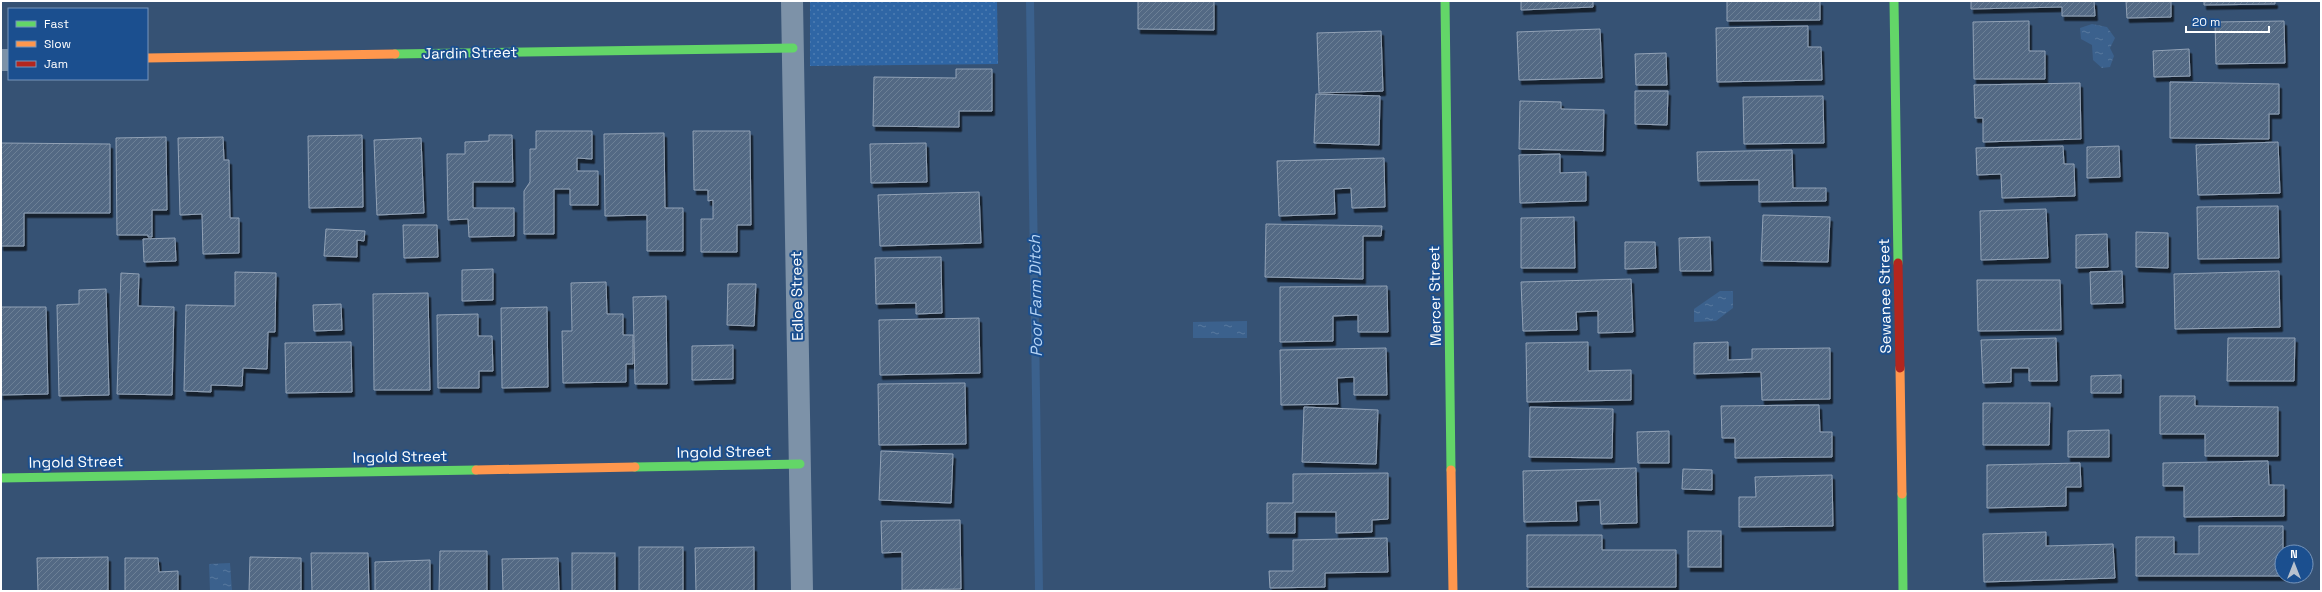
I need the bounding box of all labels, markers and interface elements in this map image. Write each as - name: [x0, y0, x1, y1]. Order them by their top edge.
- legend: [8, 8, 148, 80]
- scale bar: [2186, 8, 2269, 34]
- text: 20 m: [2192, 14, 2220, 30]
- text: Fast: [44, 16, 69, 32]
- text: Slow: [44, 36, 71, 52]
- street label: Jardin Street: [422, 42, 518, 63]
- text: Jam: [44, 56, 68, 72]
- water label: Poor Farm Ditch: [1024, 234, 1047, 357]
- street label: Sewanee Street: [1874, 238, 1895, 354]
- street label: Mercer Street: [1424, 246, 1445, 346]
- street label: Edloe Street: [786, 251, 807, 341]
- street label: Ingold Street: [676, 441, 772, 462]
- street label: Ingold Street: [352, 446, 448, 467]
- street label: Ingold Street: [28, 451, 124, 472]
- north arrow: [2274, 544, 2314, 584]
- text: N: [2290, 547, 2298, 561]

